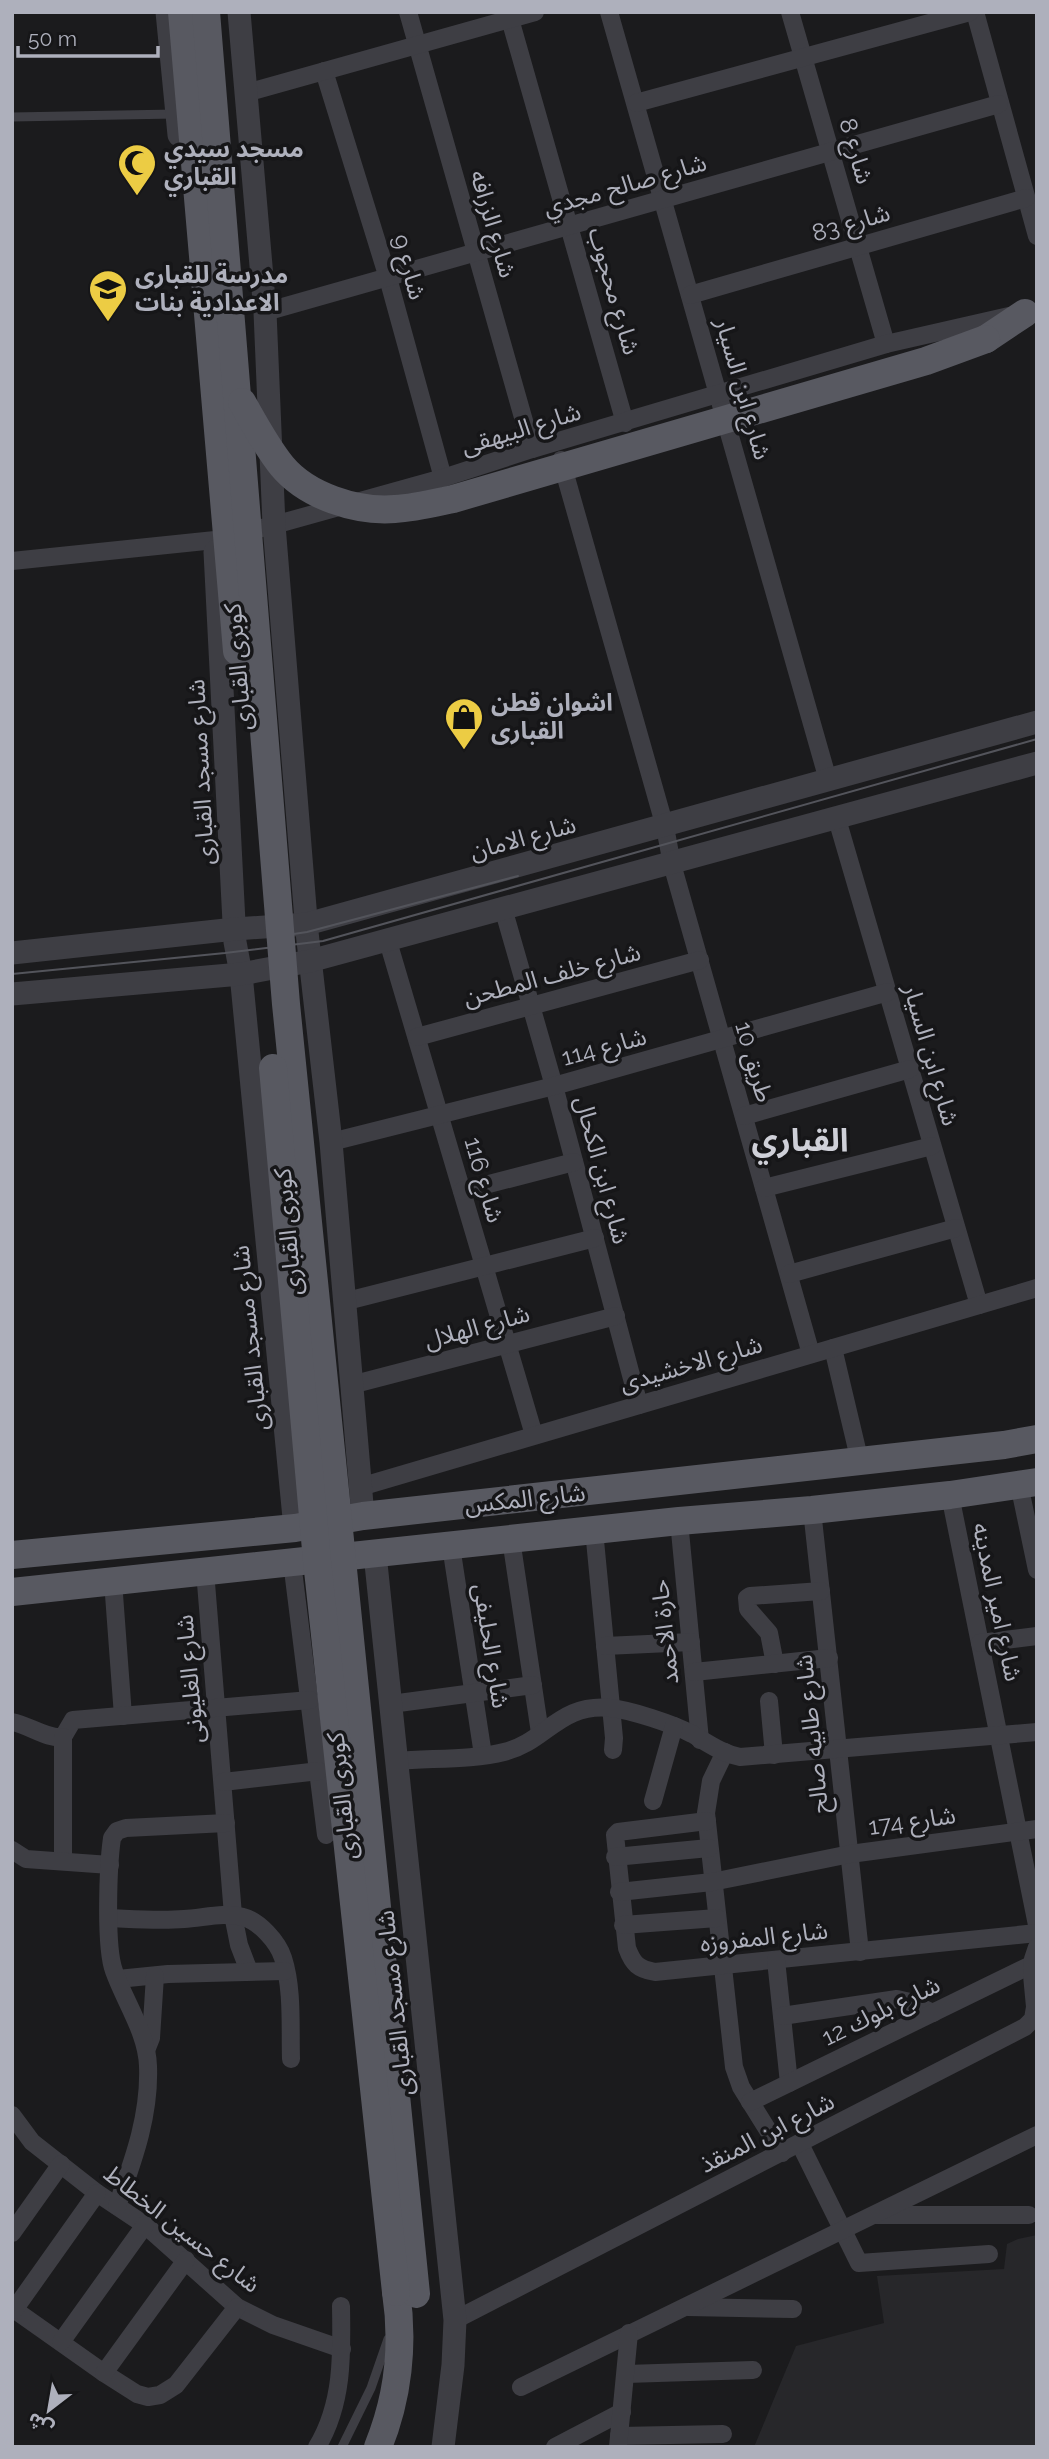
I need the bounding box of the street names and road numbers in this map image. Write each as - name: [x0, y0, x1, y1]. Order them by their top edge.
- street label: شارع 8: [830, 115, 880, 188]
- street label: شارع صالح مجدي: [540, 147, 711, 226]
- street label: شارع الزرافه: [461, 167, 523, 282]
- street label: شارع 83: [808, 198, 894, 250]
- street label: شارع محجوب: [580, 224, 647, 359]
- street label: شارع 9: [383, 231, 433, 304]
- street label: شارع ابن السيار: [706, 314, 778, 464]
- street label: شارع البيهقى: [457, 397, 585, 463]
- street label: كوبرى القبارى: [217, 601, 258, 732]
- street label: شارع مسجد القبارى: [181, 678, 223, 866]
- street label: شارع الامان: [467, 809, 580, 868]
- street label: شارع خلف المطحن: [460, 937, 644, 1015]
- street label: شارع ابن السيار: [894, 980, 966, 1130]
- street label: طريق 10: [728, 1018, 780, 1106]
- street label: شارع 114: [558, 1021, 650, 1075]
- street label: شارع ابن الكحال: [566, 1093, 636, 1248]
- street label: شارع 116: [456, 1134, 511, 1227]
- street label: كوبرى القبارى: [267, 1166, 308, 1297]
- street label: شارع مسجد القبارى: [225, 1244, 277, 1432]
- street label: شارع الهلال: [421, 1299, 534, 1357]
- street label: شارع الاخشيدى: [616, 1329, 766, 1401]
- street label: شارع المكس: [463, 1478, 587, 1522]
- street label: شارع امير المدينه: [964, 1520, 1028, 1684]
- street label: حارة الاحمد: [645, 1578, 684, 1686]
- street label: شارع الحليفى: [464, 1582, 516, 1711]
- street label: شارع الغليونى: [169, 1613, 213, 1745]
- street label: شارع طابيه صالح: [789, 1653, 837, 1815]
- street label: كوبرى القبارى: [320, 1730, 363, 1861]
- street label: شارع 174: [866, 1800, 958, 1844]
- street label: شارع مسجد القبارى: [370, 1909, 422, 2097]
- street label: شارع المفروزه: [699, 1915, 830, 1961]
- street label: شارع بلوك 12: [817, 1969, 946, 2054]
- street label: شارع ابن المنقذ: [695, 2086, 840, 2182]
- street label: شارع حسين الخطاط: [97, 2159, 266, 2301]

